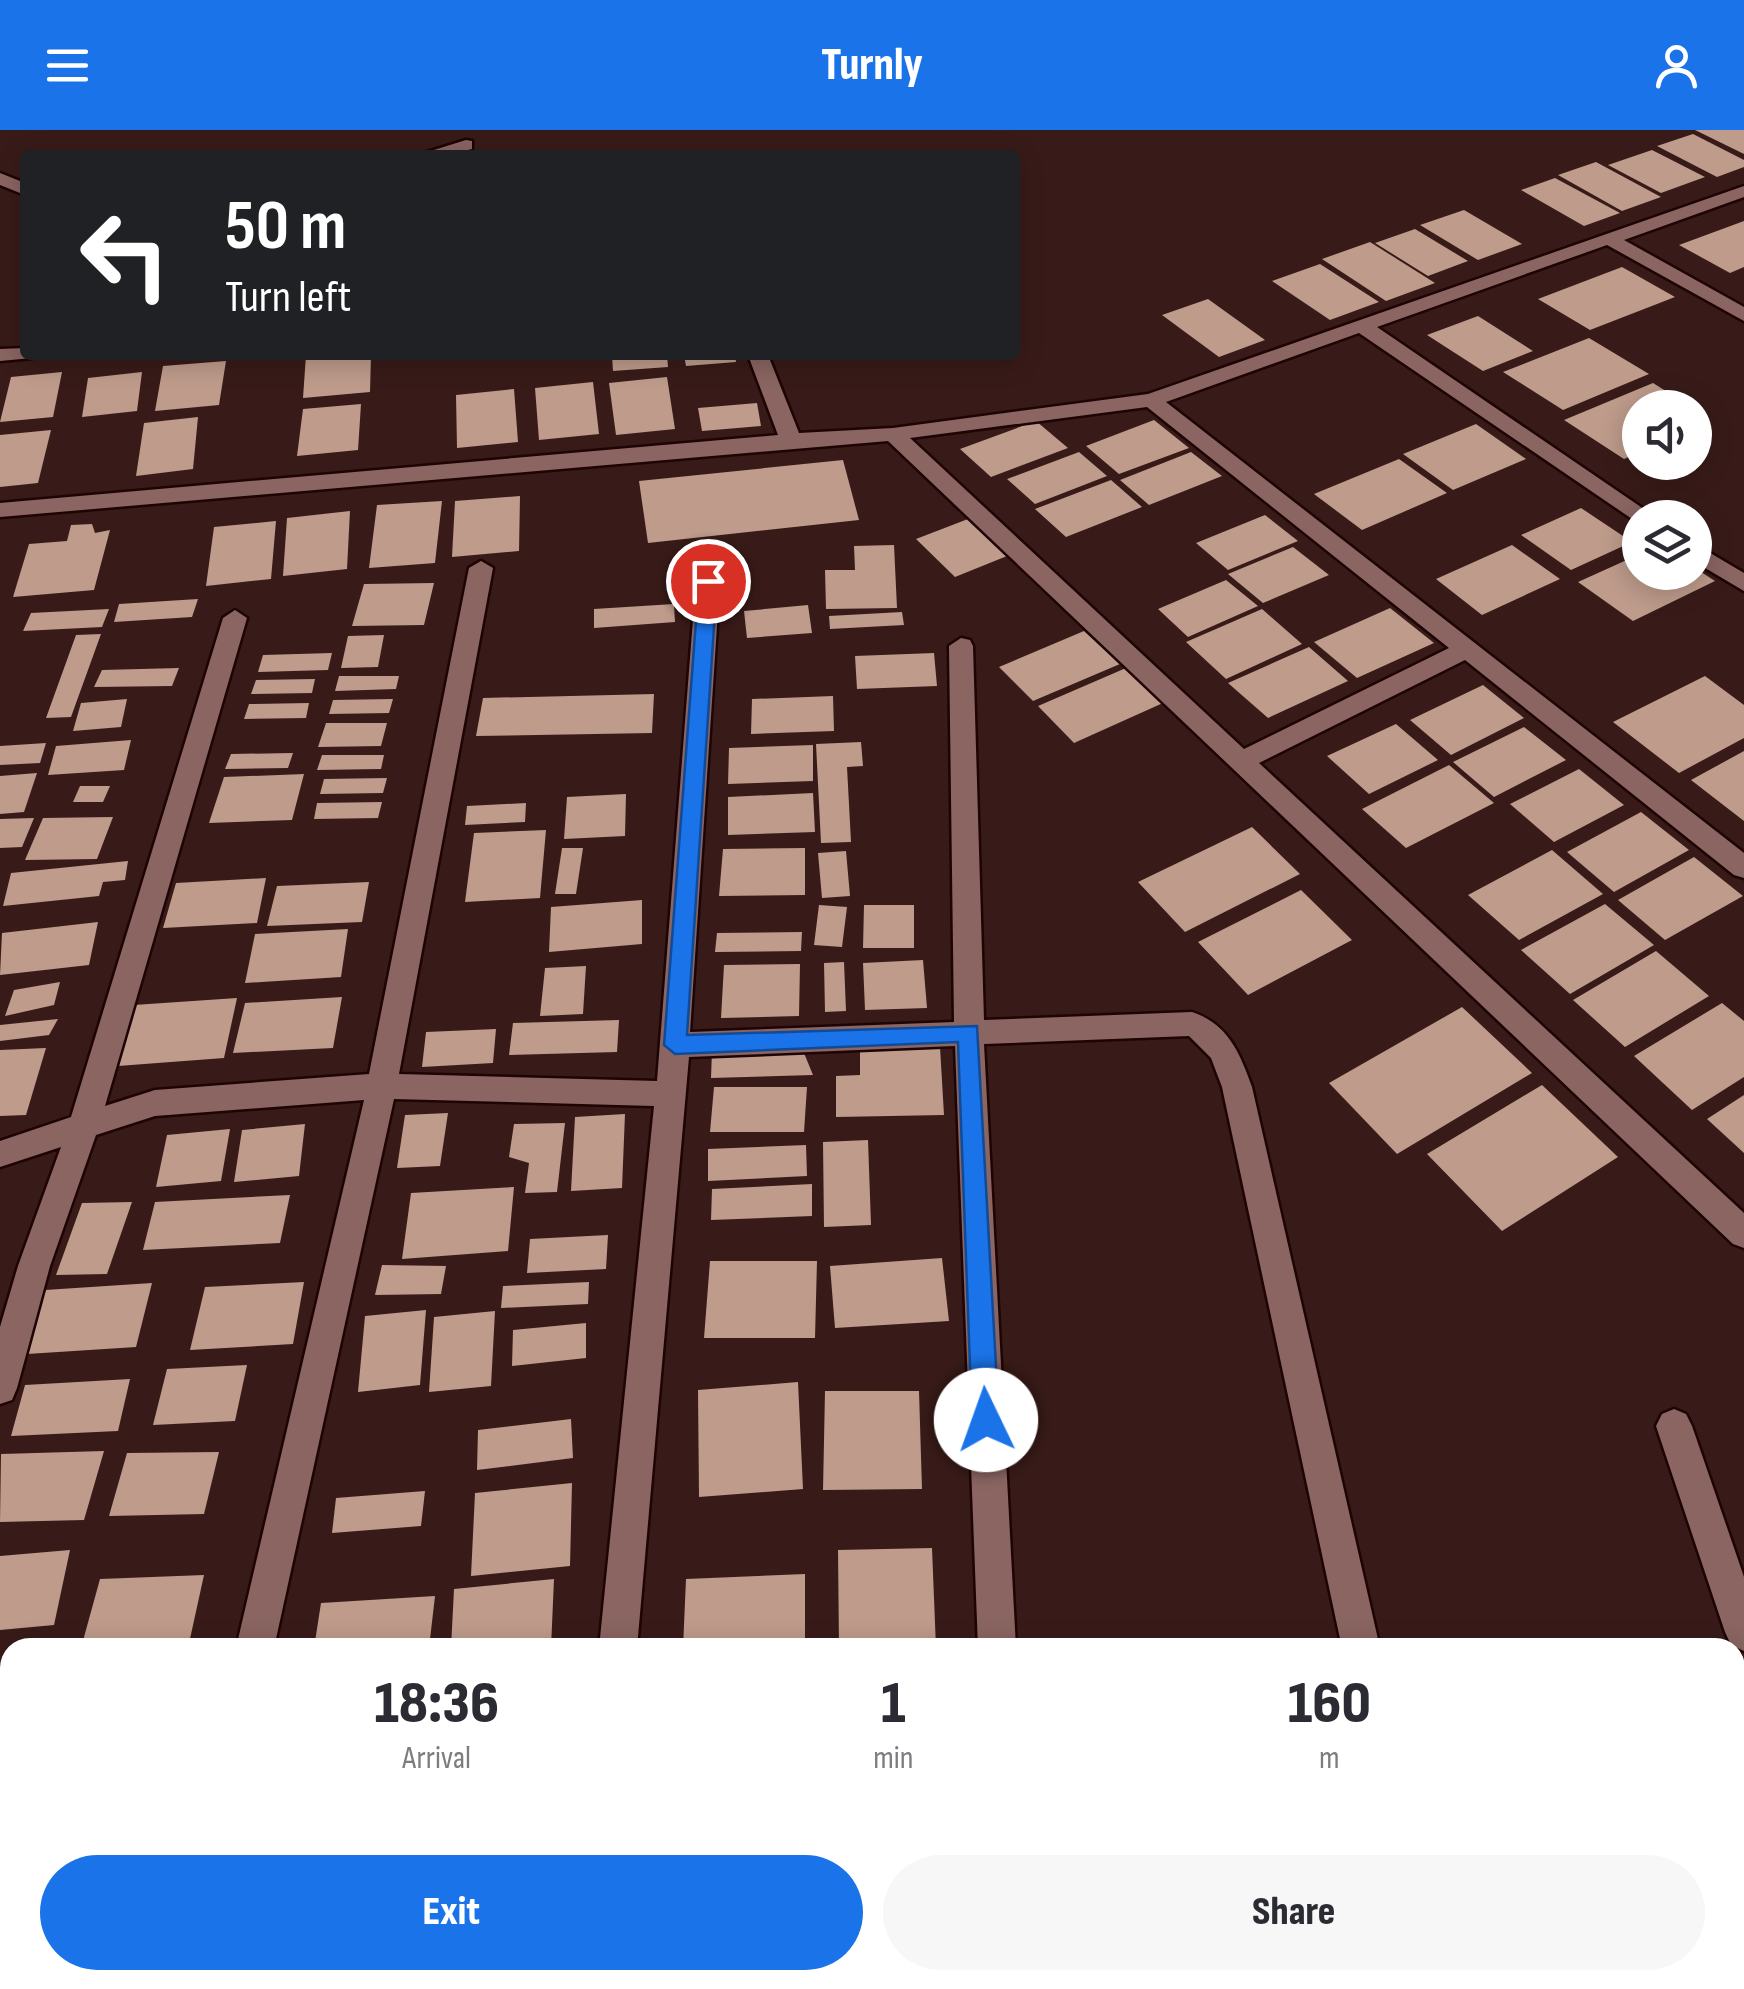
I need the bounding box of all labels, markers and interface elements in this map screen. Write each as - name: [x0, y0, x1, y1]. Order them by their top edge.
- icon: menu: [40, 38, 95, 93]
- text: Turnly: [821, 38, 923, 93]
- icon: person: [1649, 38, 1704, 93]
- text: 50 m: [225, 185, 346, 269]
- icon: left: [60, 190, 190, 320]
- text: Turn left: [225, 270, 351, 325]
- map controls: [1622, 390, 1712, 590]
- button: sound: [1622, 390, 1712, 480]
- button: layers: [1622, 500, 1712, 590]
- pin: [666, 539, 751, 624]
- icon: arrive: [681, 554, 736, 609]
- position arrow: [934, 1368, 1038, 1472]
- text: 18:36: [374, 1668, 499, 1740]
- text: 1: [881, 1668, 906, 1740]
- text: 160: [1288, 1668, 1371, 1740]
- text: Arrival: [402, 1739, 471, 1778]
- text: min: [873, 1739, 914, 1778]
- text: m: [1319, 1739, 1340, 1778]
- button: Exit: [40, 1855, 863, 1970]
- button: Share: [883, 1855, 1705, 1970]

